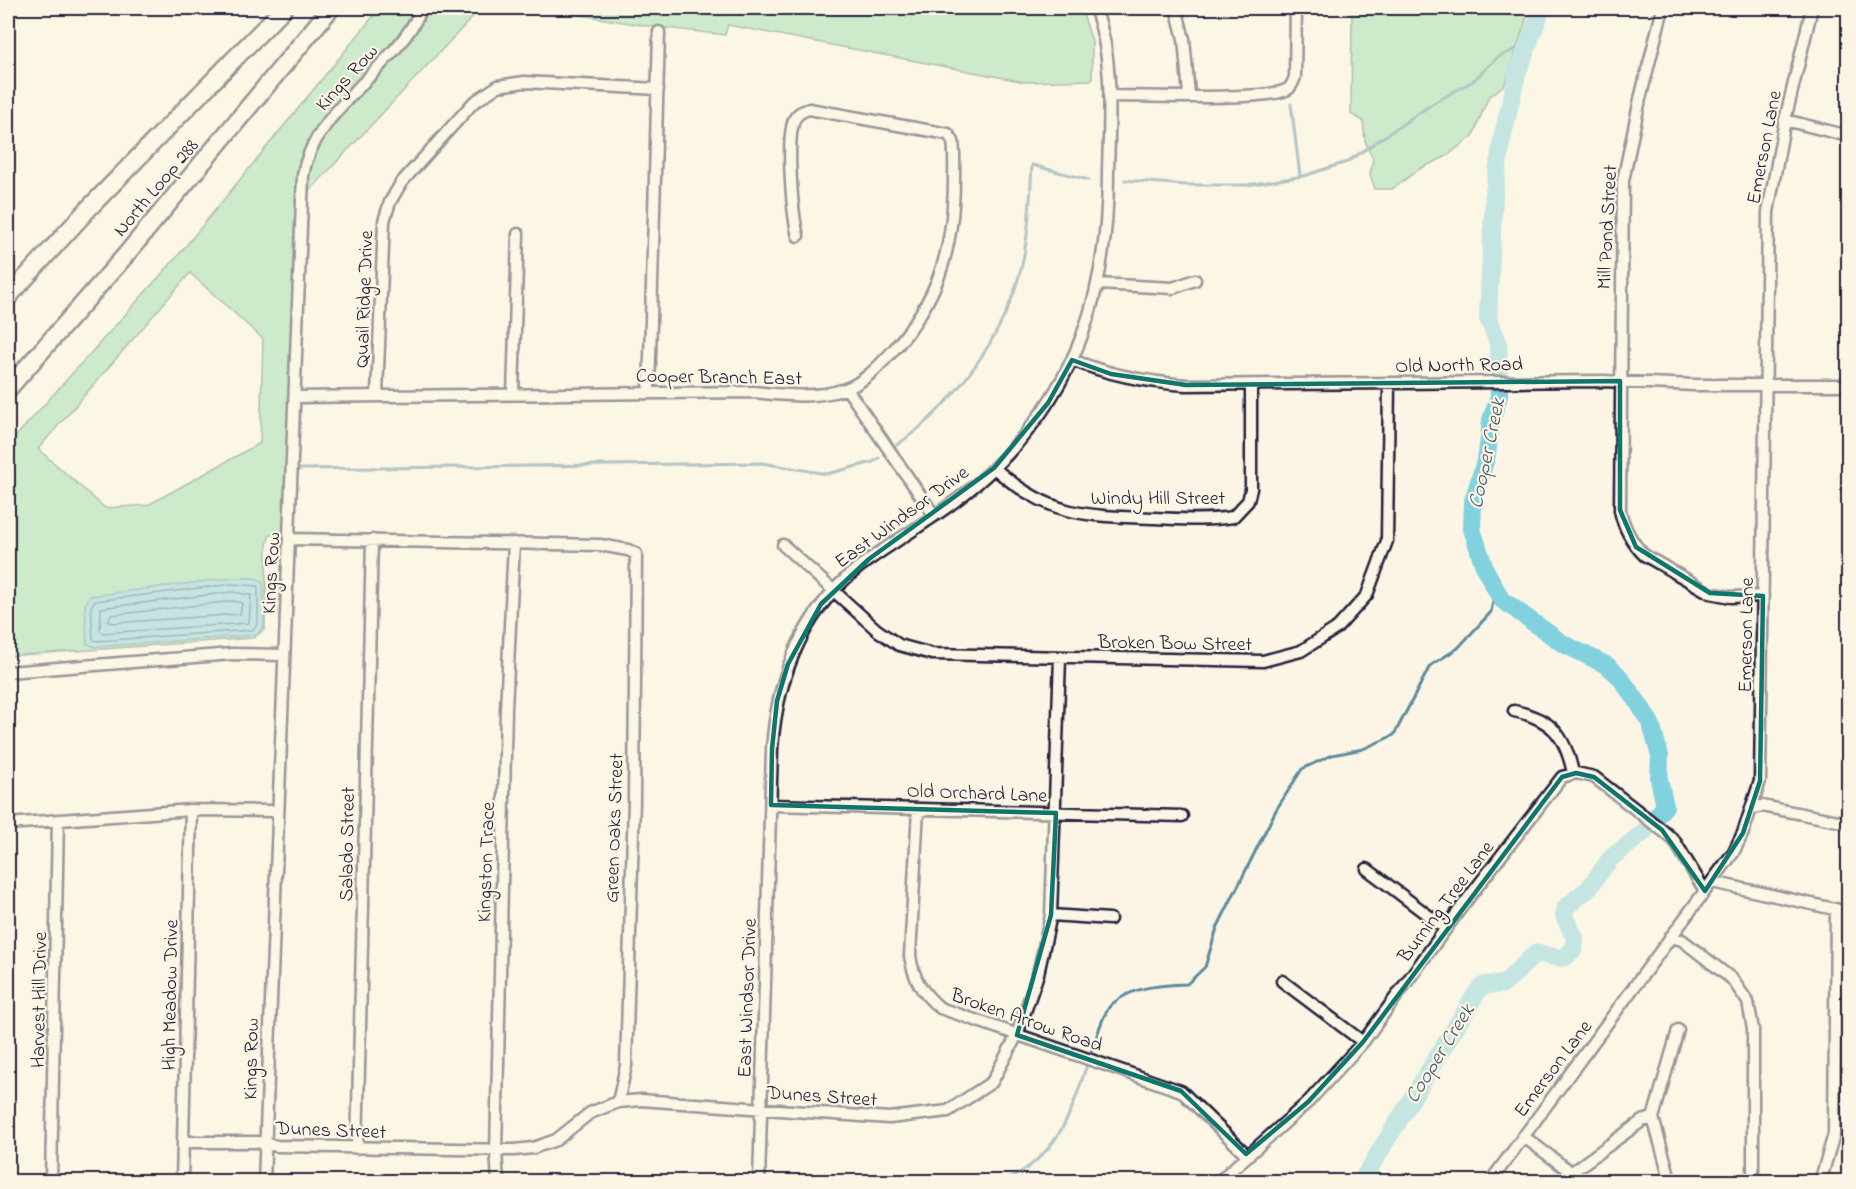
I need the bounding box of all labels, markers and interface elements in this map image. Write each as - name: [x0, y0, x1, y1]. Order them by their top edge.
- street label: Kings Row: [310, 39, 387, 119]
- street label: Emerson Lane: [1740, 88, 1791, 207]
- street label: North Loop 288: [107, 133, 207, 244]
- street label: Mill Pond Street: [1591, 164, 1626, 290]
- street label: Quail Ridge Drive: [349, 230, 383, 368]
- street label: Old North Road: [1395, 351, 1523, 382]
- street label: Cooper Branch East: [636, 363, 803, 394]
- water label: Cooper Creek: [1462, 395, 1514, 511]
- street label: East Windsor Drive: [829, 459, 976, 577]
- street label: Windy Hill Street: [1091, 485, 1226, 514]
- street label: Kings Row: [256, 531, 290, 615]
- street label: Emerson Lane: [1732, 577, 1763, 693]
- street label: Broken Bow Street: [1097, 629, 1253, 660]
- street label: Green Oaks Street: [598, 752, 633, 903]
- street label: Old Orchard Lane: [906, 778, 1048, 811]
- street label: Salado Street: [333, 786, 364, 902]
- street label: Kingston Trace: [471, 801, 505, 923]
- street label: Burning Tree Lane: [1391, 835, 1503, 971]
- street label: East Windsor Drive: [731, 918, 766, 1078]
- street label: High Meadow Drive: [156, 919, 188, 1071]
- street label: Harvest Hill Drive: [25, 932, 56, 1069]
- street label: Broken Arrow Road: [945, 981, 1106, 1061]
- water label: Cooper Creek: [1398, 998, 1484, 1110]
- street label: Emerson Lane: [1508, 1015, 1600, 1124]
- street label: Kings Row: [237, 1018, 269, 1100]
- street label: Dunes Street: [765, 1079, 878, 1116]
- street label: Dunes Street: [274, 1115, 387, 1148]

